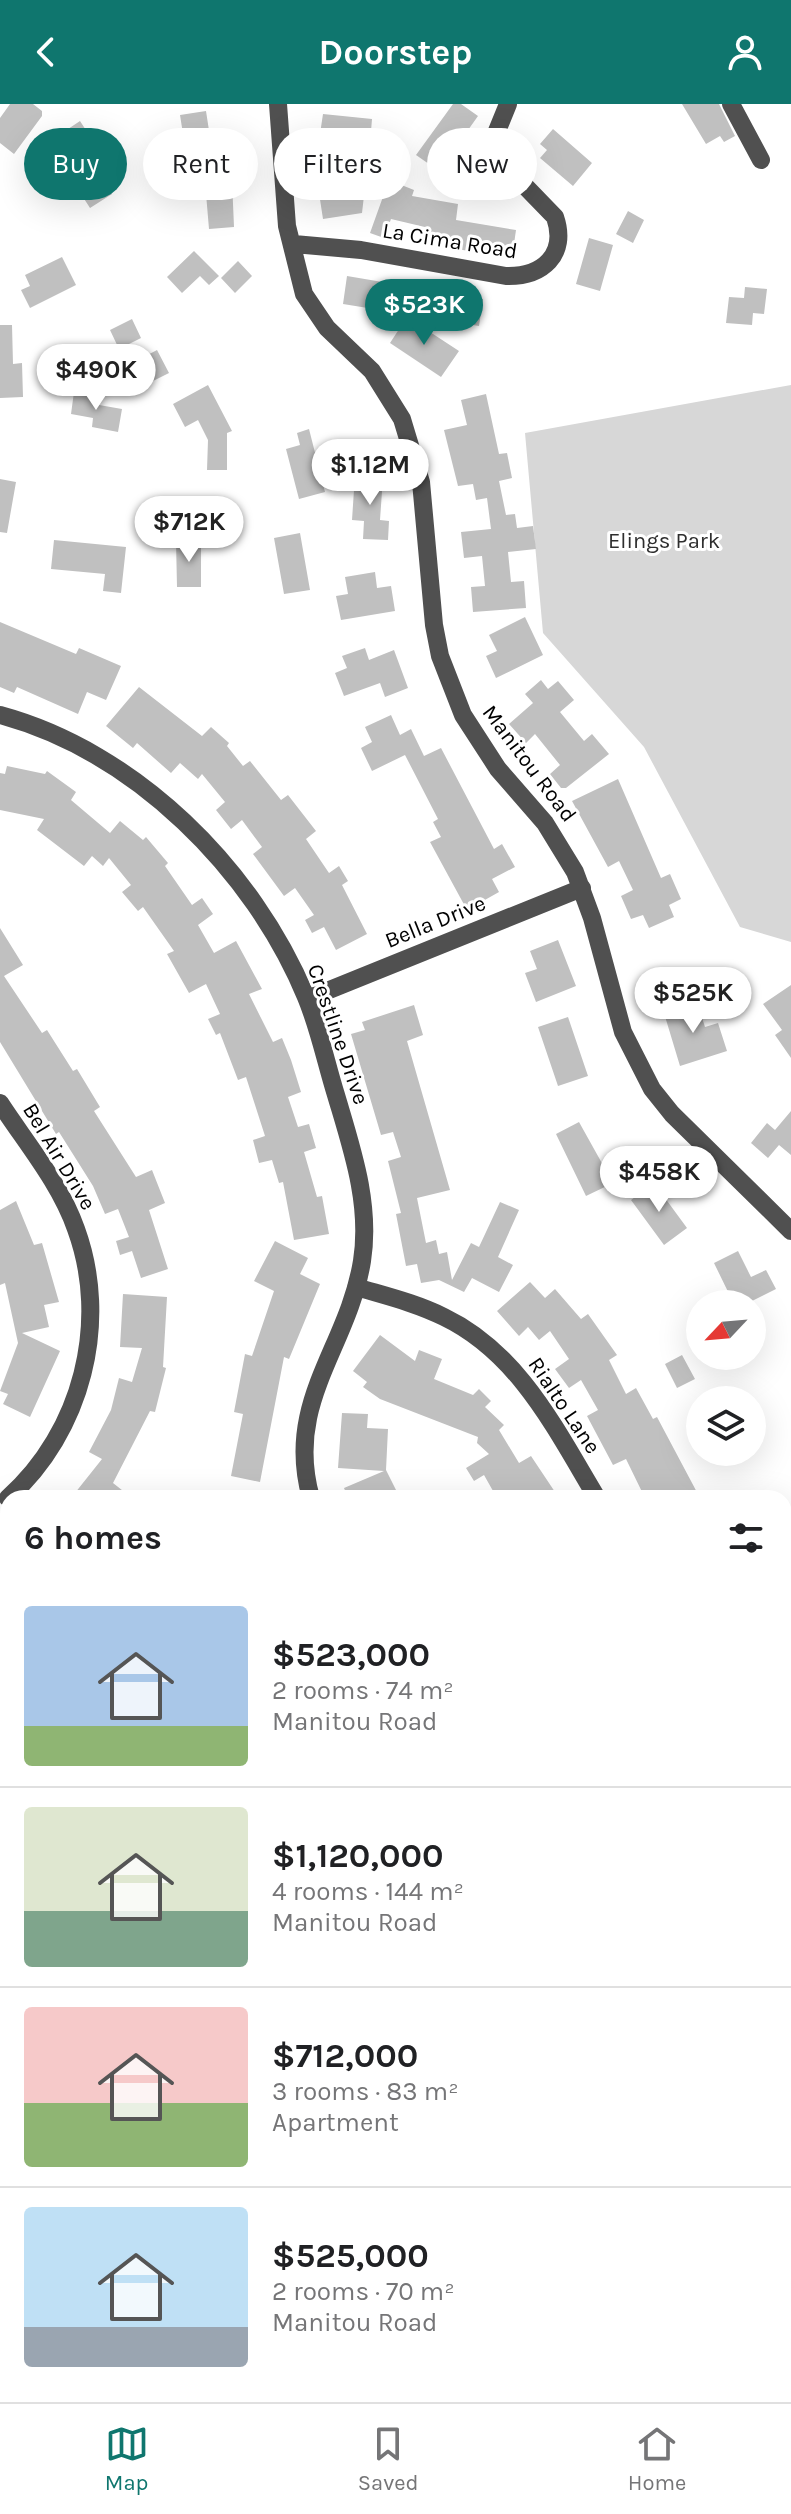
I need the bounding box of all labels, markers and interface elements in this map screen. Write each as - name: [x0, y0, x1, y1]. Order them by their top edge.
- icon: back: [24, 30, 68, 74]
- icon: person: [723, 30, 767, 74]
- text: Doorstep: [319, 31, 472, 73]
- chip: Buy: [24, 128, 127, 200]
- chip: Rent: [143, 128, 258, 200]
- chip: Filters: [274, 128, 411, 200]
- chip: New: [427, 128, 537, 200]
- street label: La Cima Road: [381, 217, 519, 264]
- pin: $523K: [368, 279, 480, 347]
- text: $523K: [383, 289, 465, 320]
- pin: $490K: [40, 344, 152, 412]
- text: $490K: [55, 354, 137, 385]
- pin: $1.12M: [305, 439, 435, 507]
- text: $1.12M: [330, 449, 410, 480]
- pin: $712K: [133, 496, 245, 564]
- text: $712K: [153, 506, 225, 537]
- park label: Elings Park: [608, 528, 720, 554]
- street label: Manitou Road: [477, 700, 582, 827]
- street label: Bella Drive: [381, 890, 489, 954]
- street label: Crestline Drive: [302, 961, 374, 1108]
- pin: $525K: [637, 967, 749, 1035]
- text: $525K: [653, 977, 733, 1008]
- street label: Bel Air Drive: [17, 1098, 101, 1215]
- pin: $458K: [603, 1146, 715, 1214]
- text: $458K: [618, 1156, 700, 1187]
- north arrow: [686, 1290, 766, 1370]
- map controls: [686, 1290, 766, 1466]
- street label: Rialto Lane: [522, 1352, 606, 1459]
- button: layers: [686, 1386, 766, 1466]
- icon: filters: [724, 1516, 768, 1560]
- text: 6 homes: [24, 1518, 162, 1558]
- text: $523,000: [272, 1635, 430, 1675]
- icon: home: [88, 1638, 184, 1734]
- text: 2 rooms · 74 m²: [272, 1675, 454, 1706]
- text: Manitou Road: [272, 1706, 438, 1737]
- text: $1,120,000: [272, 1836, 443, 1876]
- icon: home: [88, 1839, 184, 1935]
- text: 4 rooms · 144 m²: [272, 1876, 464, 1907]
- text: Manitou Road: [272, 1907, 438, 1938]
- text: $712,000: [272, 2036, 418, 2076]
- icon: home: [88, 2039, 184, 2135]
- text: 3 rooms · 83 m²: [272, 2076, 459, 2107]
- text: Apartment: [272, 2107, 399, 2138]
- text: $525,000: [272, 2236, 429, 2276]
- icon: home: [88, 2239, 184, 2335]
- text: 2 rooms · 70 m²: [272, 2276, 455, 2307]
- text: Manitou Road: [272, 2307, 438, 2338]
- tab: Map: [105, 2422, 149, 2496]
- tab: Saved: [358, 2422, 419, 2496]
- tab: Home: [628, 2422, 686, 2496]

